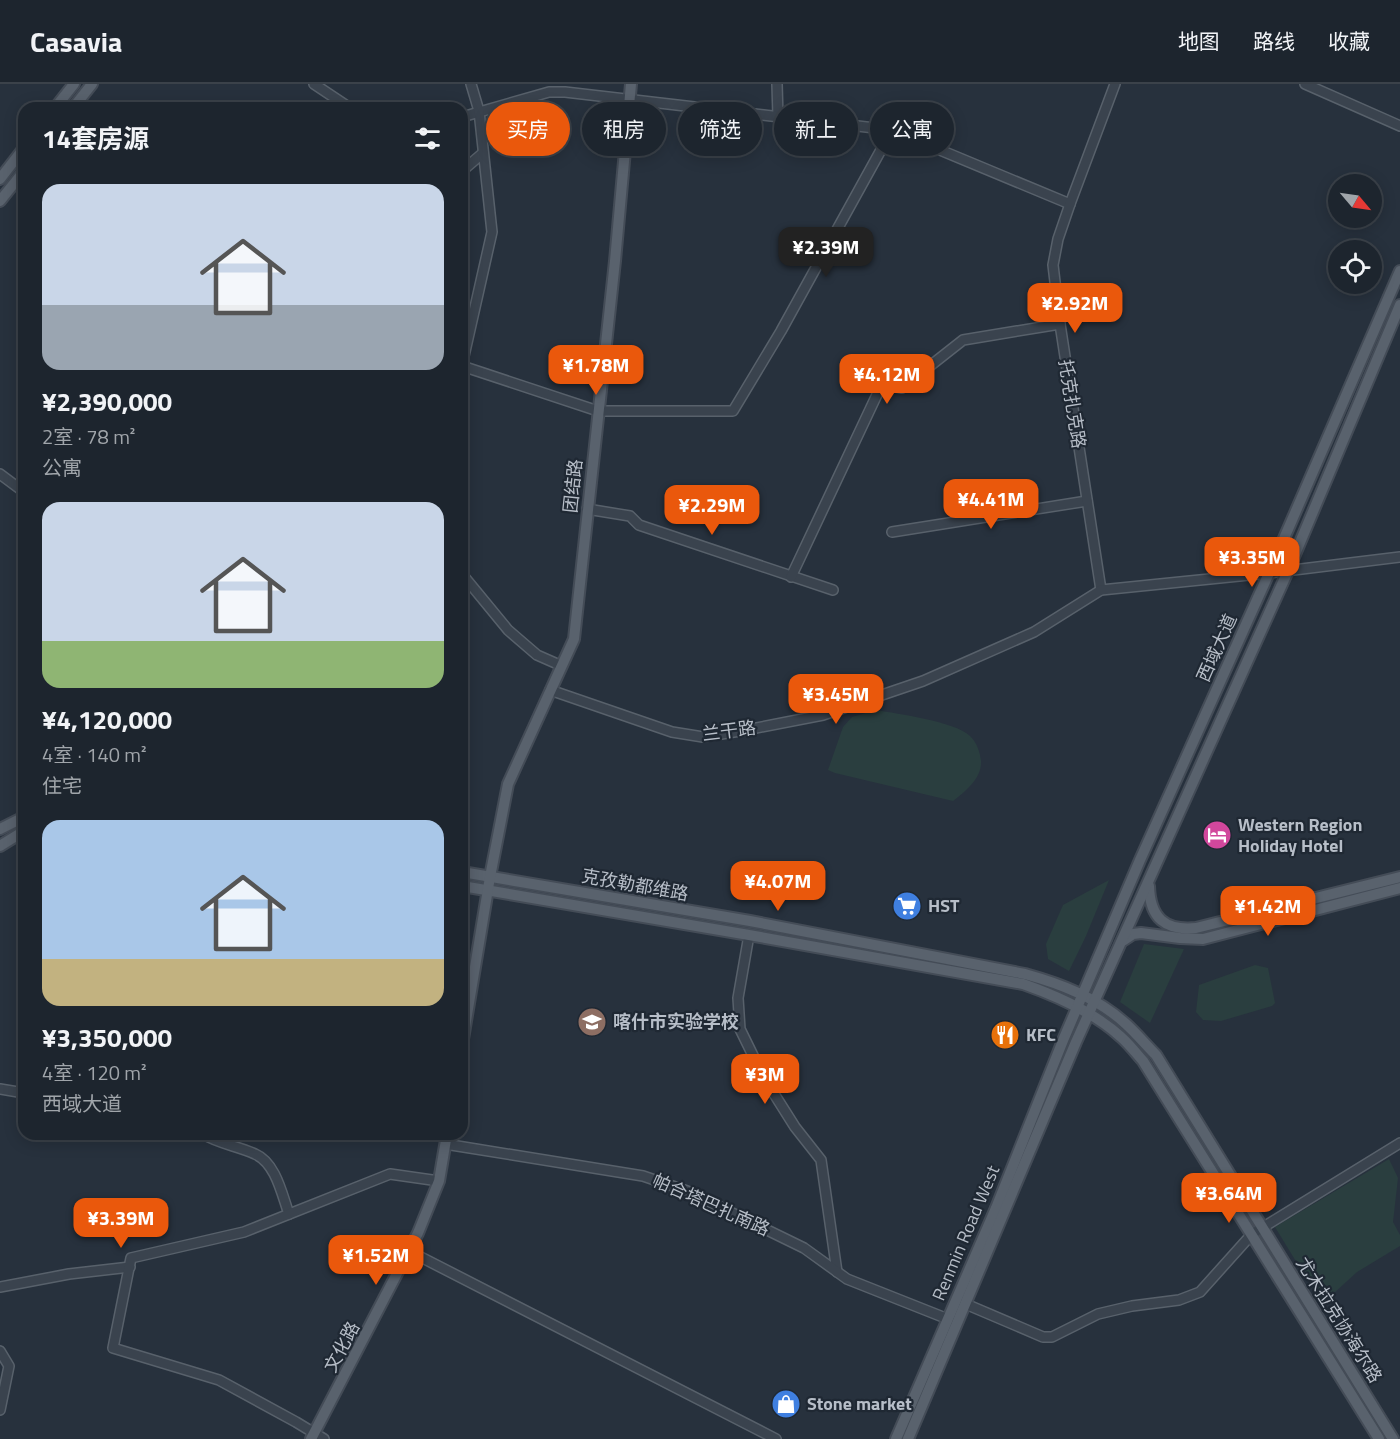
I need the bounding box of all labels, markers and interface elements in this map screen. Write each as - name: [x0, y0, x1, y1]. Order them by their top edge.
- text: Casavia: [30, 20, 122, 63]
- text: 地图: [1178, 25, 1220, 57]
- text: 路线: [1253, 25, 1295, 57]
- text: 收藏: [1328, 25, 1370, 57]
- chip: 买房: [486, 102, 570, 156]
- chip: 租房: [582, 102, 666, 156]
- chip: 筛选: [678, 102, 762, 156]
- chip: 新上: [774, 102, 858, 156]
- chip: 公寓: [870, 102, 954, 156]
- text: 14套房源: [42, 119, 149, 158]
- icon: filters: [411, 122, 444, 155]
- north arrow: [1328, 174, 1382, 228]
- map controls: [1328, 174, 1382, 294]
- icon: home: [189, 223, 297, 331]
- pin: ¥2.39M: [777, 227, 875, 278]
- text: ¥2.39M: [792, 231, 860, 262]
- button: locate: [1328, 240, 1382, 294]
- pin: ¥2.92M: [1026, 283, 1124, 334]
- text: ¥2.92M: [1041, 287, 1109, 318]
- pin: ¥1.78M: [547, 345, 645, 396]
- text: ¥1.78M: [562, 349, 630, 380]
- pin: ¥4.12M: [838, 354, 936, 405]
- street label: 托克扎克路: [1052, 357, 1093, 450]
- text: ¥4.12M: [853, 358, 921, 389]
- text: ¥2,390,000: [42, 382, 172, 421]
- text: 2室 · 78 m²: [42, 421, 135, 452]
- text: 公寓: [42, 452, 82, 483]
- street label: 团结路: [556, 458, 589, 514]
- pin: ¥4.41M: [942, 479, 1040, 530]
- text: ¥4.41M: [957, 483, 1025, 514]
- pin: ¥2.29M: [663, 485, 761, 536]
- text: ¥2.29M: [678, 489, 746, 520]
- pin: ¥3.35M: [1203, 537, 1301, 588]
- icon: home: [189, 541, 297, 649]
- text: ¥3.35M: [1218, 541, 1286, 572]
- street label: 西域大道: [1190, 609, 1244, 686]
- pin: ¥3.45M: [787, 674, 885, 725]
- text: ¥3.45M: [802, 678, 870, 709]
- text: ¥4,120,000: [42, 700, 172, 739]
- street label: 兰干路: [700, 714, 757, 747]
- text: 4室 · 140 m²: [42, 739, 147, 770]
- text: 住宅: [42, 770, 82, 801]
- place label: Western Region Holiday Hotel: [1238, 811, 1362, 859]
- hotel icon: Western Region Holiday Hotel: [1201, 819, 1233, 851]
- icon: home: [189, 859, 297, 967]
- pin: ¥4.07M: [729, 861, 827, 912]
- street label: 克孜勒都维路: [580, 862, 691, 907]
- text: ¥4.07M: [744, 865, 812, 896]
- pin: ¥1.42M: [1219, 886, 1317, 937]
- supermarket icon: HST: [891, 890, 923, 922]
- text: ¥1.42M: [1234, 890, 1302, 921]
- place label: HST: [928, 892, 960, 919]
- school or university icon: 喀什市实验学校: [576, 1006, 608, 1038]
- place label: 喀什市实验学校: [613, 1008, 739, 1035]
- text: ¥3,350,000: [42, 1018, 172, 1057]
- restaurant icon: KFC: [989, 1019, 1021, 1051]
- place label: KFC: [1026, 1021, 1056, 1048]
- pin: ¥3M: [736, 1054, 794, 1105]
- text: 4室 · 120 m²: [42, 1057, 147, 1088]
- text: ¥3M: [745, 1058, 785, 1089]
- text: 西域大道: [42, 1088, 122, 1119]
- street label: Renmin Road West: [925, 1160, 1006, 1305]
- street label: 帕合塔巴扎南路: [648, 1167, 774, 1243]
- pin: ¥3.64M: [1180, 1173, 1278, 1224]
- text: ¥3.64M: [1195, 1177, 1263, 1208]
- pin: ¥3.39M: [72, 1198, 170, 1249]
- text: ¥3.39M: [87, 1202, 155, 1233]
- pin: ¥1.52M: [327, 1235, 425, 1286]
- text: ¥1.52M: [342, 1239, 410, 1270]
- street label: 尤木拉克协海尔路: [1290, 1252, 1389, 1388]
- street label: 文化路: [317, 1317, 366, 1377]
- shop icon: Stone market: [770, 1388, 802, 1420]
- place label: Stone market: [807, 1390, 912, 1417]

